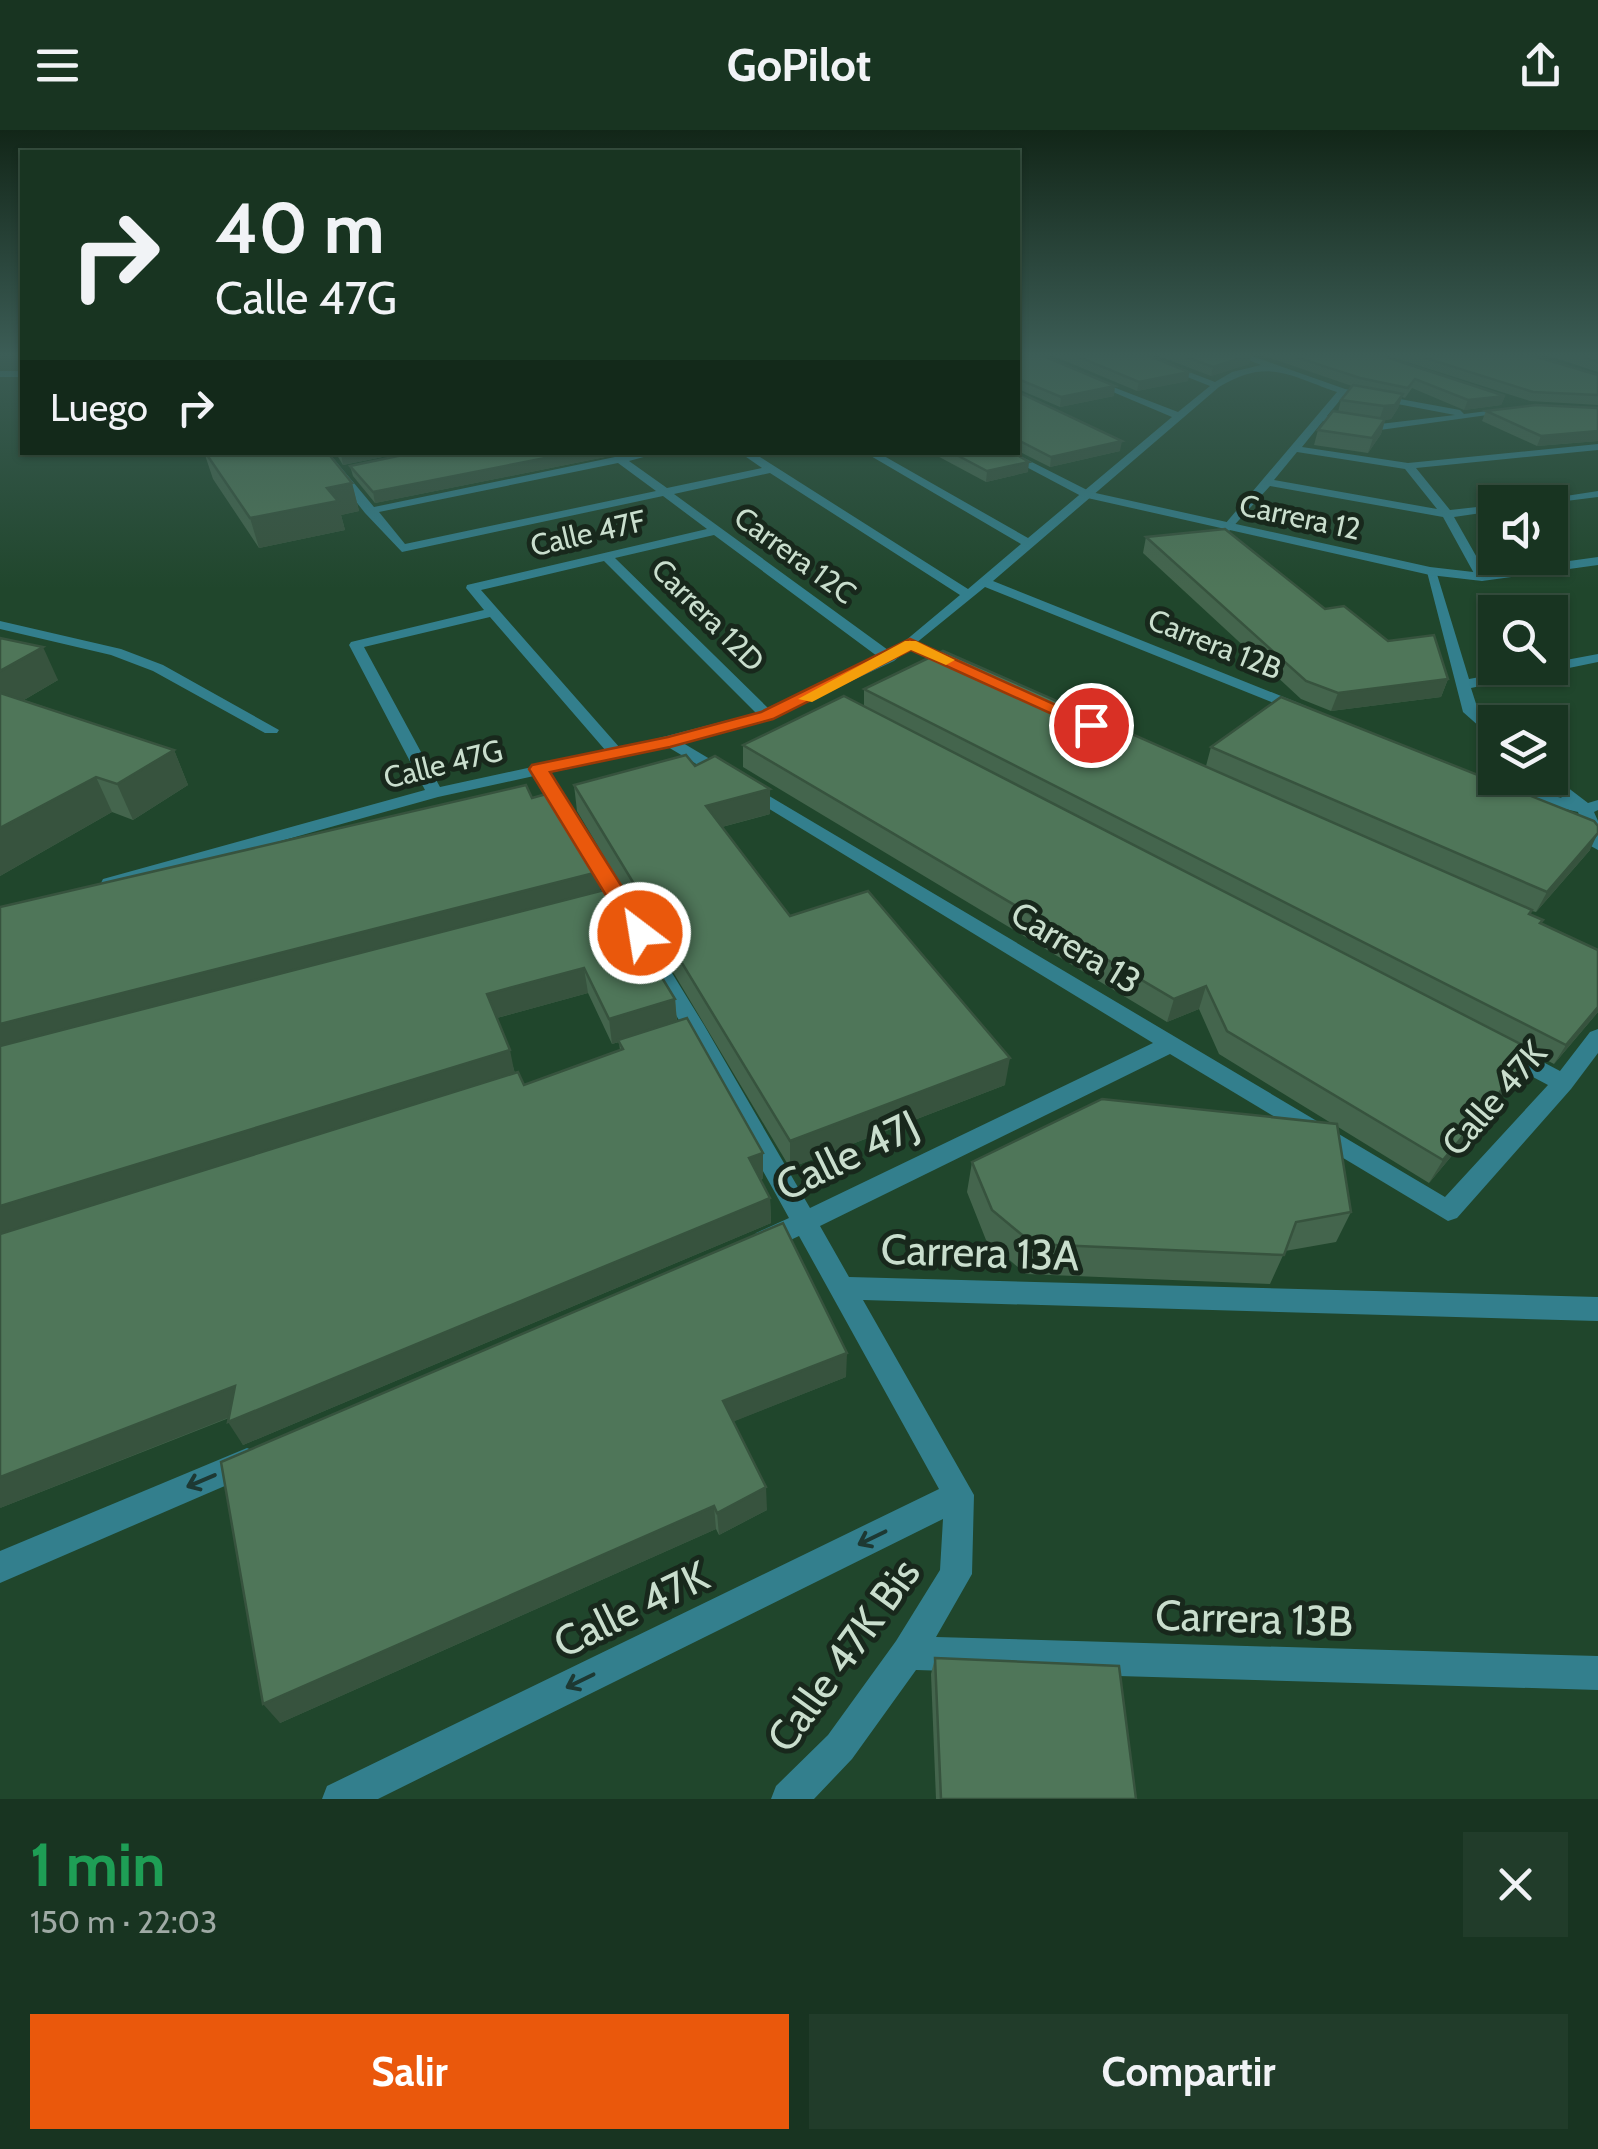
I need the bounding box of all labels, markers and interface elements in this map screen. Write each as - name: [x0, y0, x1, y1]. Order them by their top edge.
- icon: menu: [30, 38, 85, 93]
- text: GoPilot: [727, 38, 871, 92]
- icon: share: [1513, 38, 1568, 93]
- text: 40 m: [215, 185, 384, 271]
- icon: right: [50, 190, 180, 320]
- text: Calle 47G: [215, 271, 397, 325]
- icon: right: [168, 380, 223, 435]
- text: Luego: [50, 384, 148, 431]
- map controls: [1478, 485, 1568, 795]
- button: sound: [1478, 485, 1568, 575]
- street label: Carrera 12: [1236, 486, 1364, 548]
- street label: Carrera 12C: [727, 499, 863, 611]
- street label: Calle 47F: [527, 502, 650, 564]
- street label: Carrera 12D: [644, 551, 772, 679]
- button: search: [1478, 595, 1568, 685]
- street label: Carrera 12B: [1143, 601, 1287, 688]
- pin: [1049, 683, 1134, 768]
- icon: arrive: [1064, 698, 1119, 753]
- button: layers: [1478, 705, 1568, 795]
- street label: Calle 47G: [380, 731, 506, 797]
- position arrow: [588, 881, 692, 985]
- street label: Carrera 13: [1003, 892, 1149, 1002]
- street label: Calle 47K: [1432, 1032, 1556, 1164]
- street label: Calle 47J: [767, 1098, 927, 1212]
- street label: Carrera 13A: [880, 1223, 1080, 1281]
- one-way arrow: [186, 1473, 216, 1491]
- one-way arrow: [858, 1529, 887, 1548]
- street label: Calle 47K Bis: [755, 1548, 931, 1762]
- street label: Calle 47K: [545, 1549, 717, 1669]
- street label: Carrera 13B: [1154, 1589, 1354, 1647]
- one-way arrow: [566, 1672, 595, 1691]
- text: 1 min: [30, 1828, 165, 1901]
- button: close: [1463, 1832, 1568, 1937]
- text: 150 m · 22:03: [30, 1902, 217, 1941]
- button: Salir: [30, 2014, 789, 2129]
- button: Compartir: [809, 2014, 1568, 2129]

